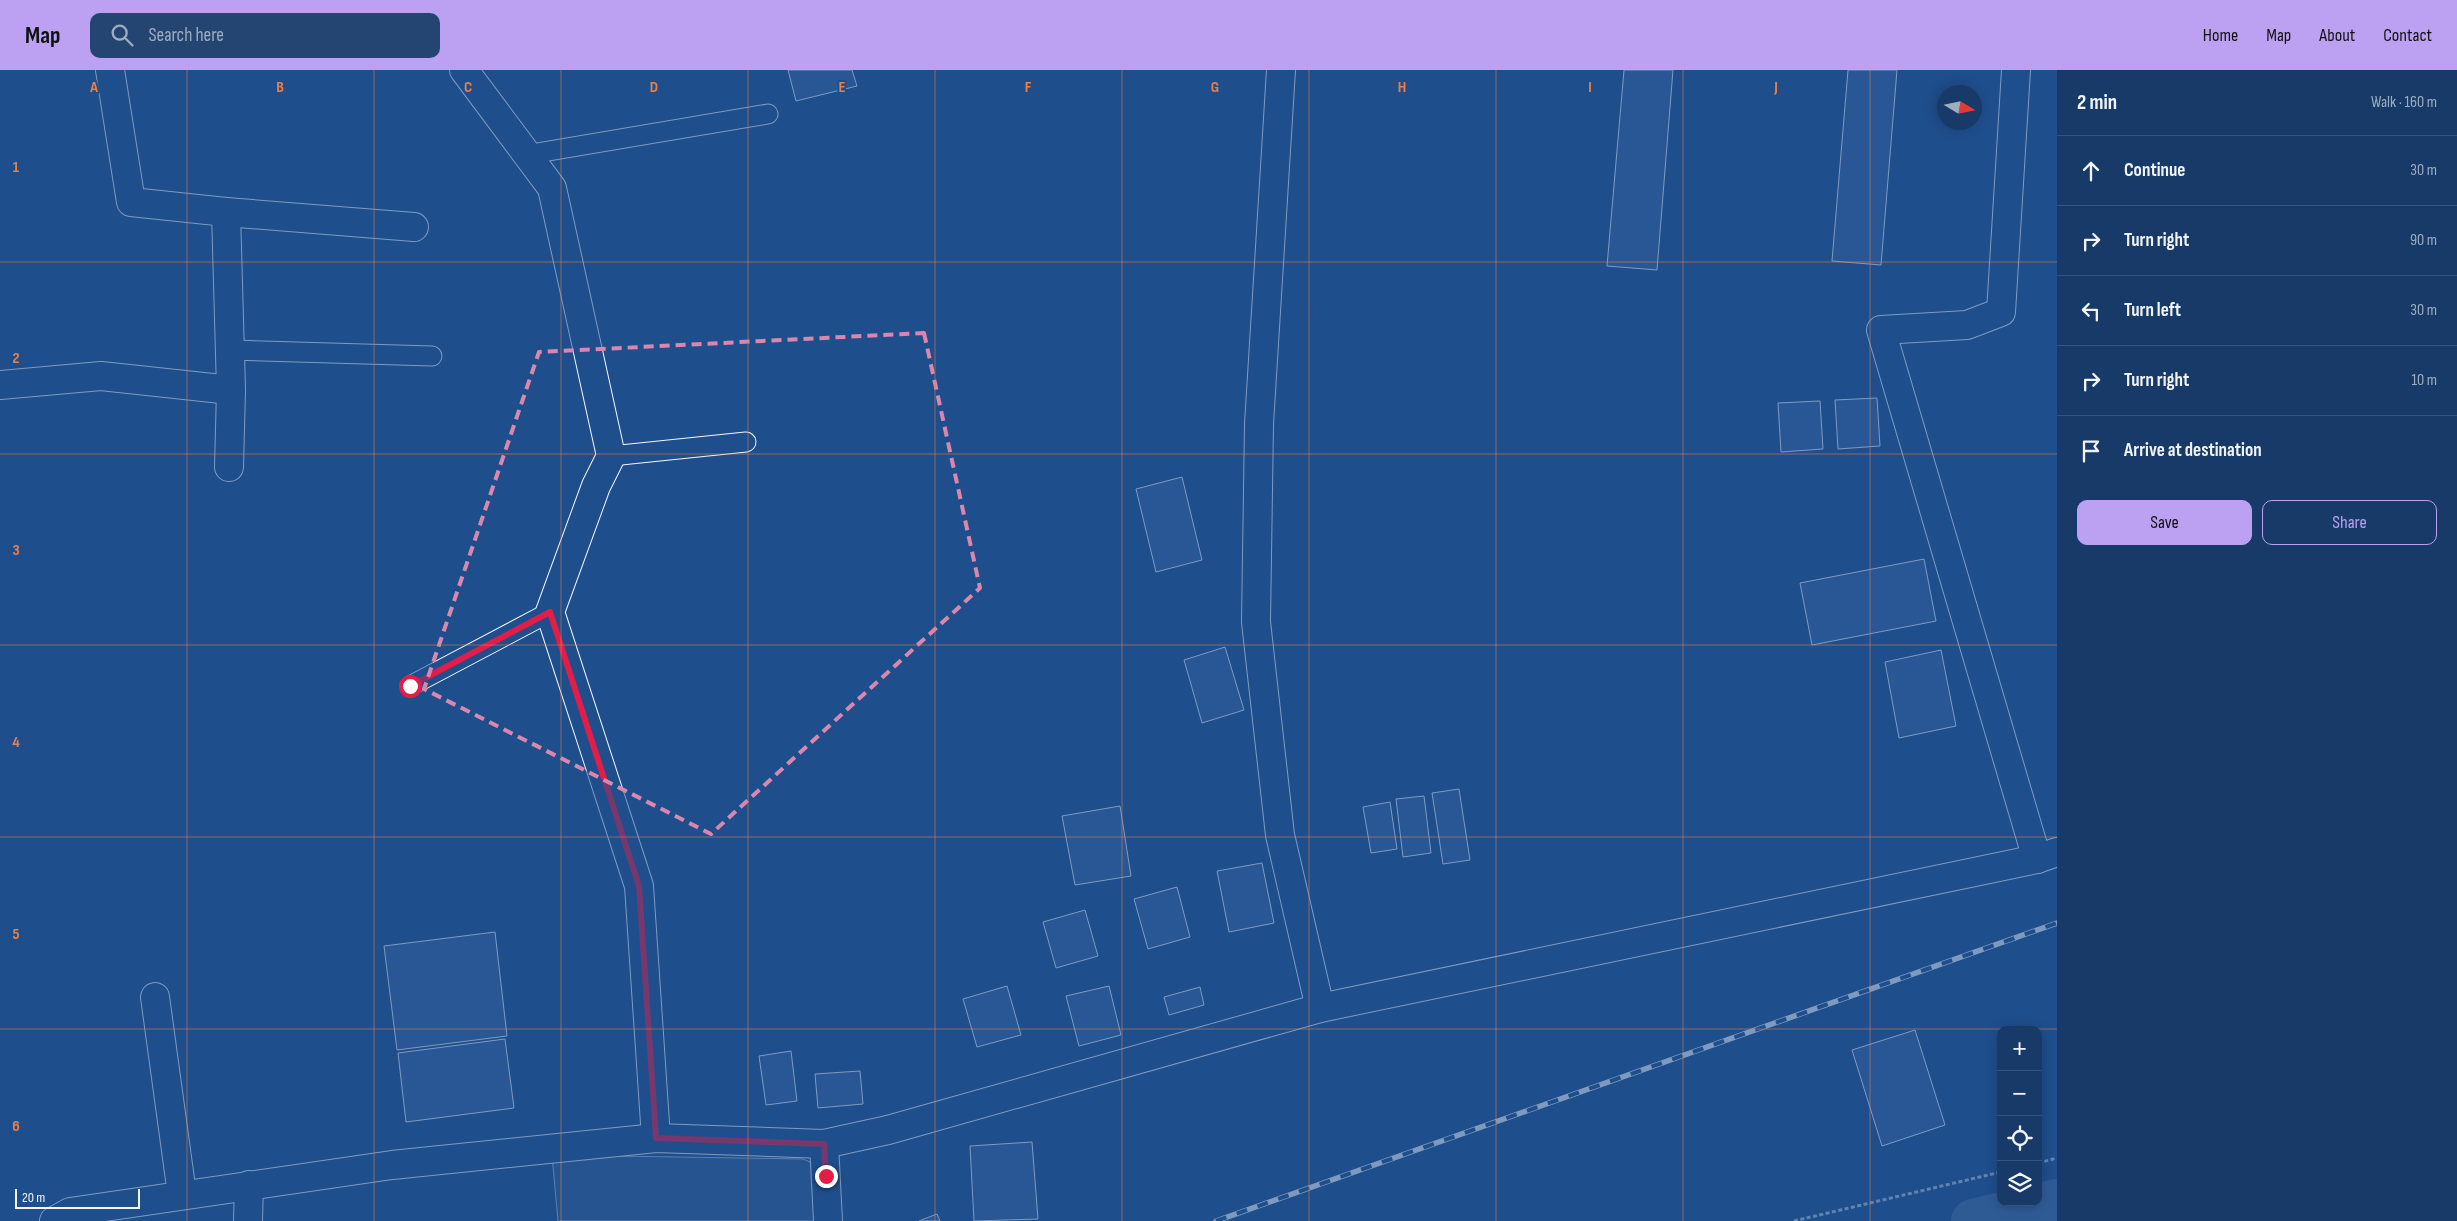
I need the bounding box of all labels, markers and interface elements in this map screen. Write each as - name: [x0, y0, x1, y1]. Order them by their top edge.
- search box: [90, 13, 440, 58]
- text: Map: [25, 21, 60, 50]
- icon: search: [108, 21, 136, 49]
- text: Search here: [148, 24, 224, 47]
- text: Home: [2203, 25, 2238, 46]
- text: Map: [2266, 25, 2291, 46]
- text: About: [2319, 25, 2355, 46]
- text: Contact: [2383, 25, 2432, 46]
- text: A: [89, 78, 98, 97]
- text: B: [276, 78, 284, 97]
- text: C: [464, 78, 472, 97]
- text: D: [650, 78, 658, 97]
- text: E: [839, 78, 846, 97]
- text: F: [1025, 78, 1032, 97]
- text: G: [1211, 78, 1219, 97]
- text: H: [1398, 78, 1406, 97]
- text: I: [1588, 78, 1592, 97]
- text: J: [1773, 78, 1778, 97]
- north arrow: [1937, 85, 1982, 130]
- text: 2 min: [2077, 90, 2117, 115]
- text: Walk · 160 m: [2371, 93, 2437, 112]
- icon: ahead: [2077, 157, 2105, 185]
- text: 1: [13, 158, 20, 177]
- text: Continue: [2124, 159, 2185, 182]
- text: 30 m: [2410, 161, 2437, 180]
- icon: right: [2077, 227, 2105, 255]
- text: Turn right: [2124, 229, 2189, 252]
- text: 90 m: [2410, 231, 2437, 250]
- icon: left: [2077, 297, 2105, 325]
- text: Turn left: [2124, 299, 2181, 322]
- text: 30 m: [2410, 301, 2437, 320]
- text: 2: [12, 349, 20, 368]
- icon: right: [2077, 367, 2105, 395]
- text: Turn right: [2124, 369, 2189, 392]
- text: 10 m: [2411, 371, 2437, 390]
- icon: arrive: [2077, 437, 2105, 465]
- text: Arrive at destination: [2124, 439, 2262, 462]
- button: Save: [2077, 500, 2252, 545]
- button: Share: [2262, 500, 2437, 545]
- text: 3: [12, 541, 20, 560]
- route start: [399, 675, 422, 698]
- text: 4: [12, 733, 20, 752]
- text: 5: [12, 925, 20, 944]
- map controls: [1997, 1026, 2042, 1206]
- button: +: [1997, 1026, 2042, 1071]
- button: −: [1997, 1071, 2042, 1116]
- button: locate: [1997, 1116, 2042, 1161]
- text: 6: [12, 1117, 20, 1136]
- button: layers: [1997, 1161, 2042, 1206]
- route end: [815, 1165, 838, 1188]
- scale bar: [15, 1186, 140, 1209]
- text: 20 m: [22, 1189, 45, 1206]

